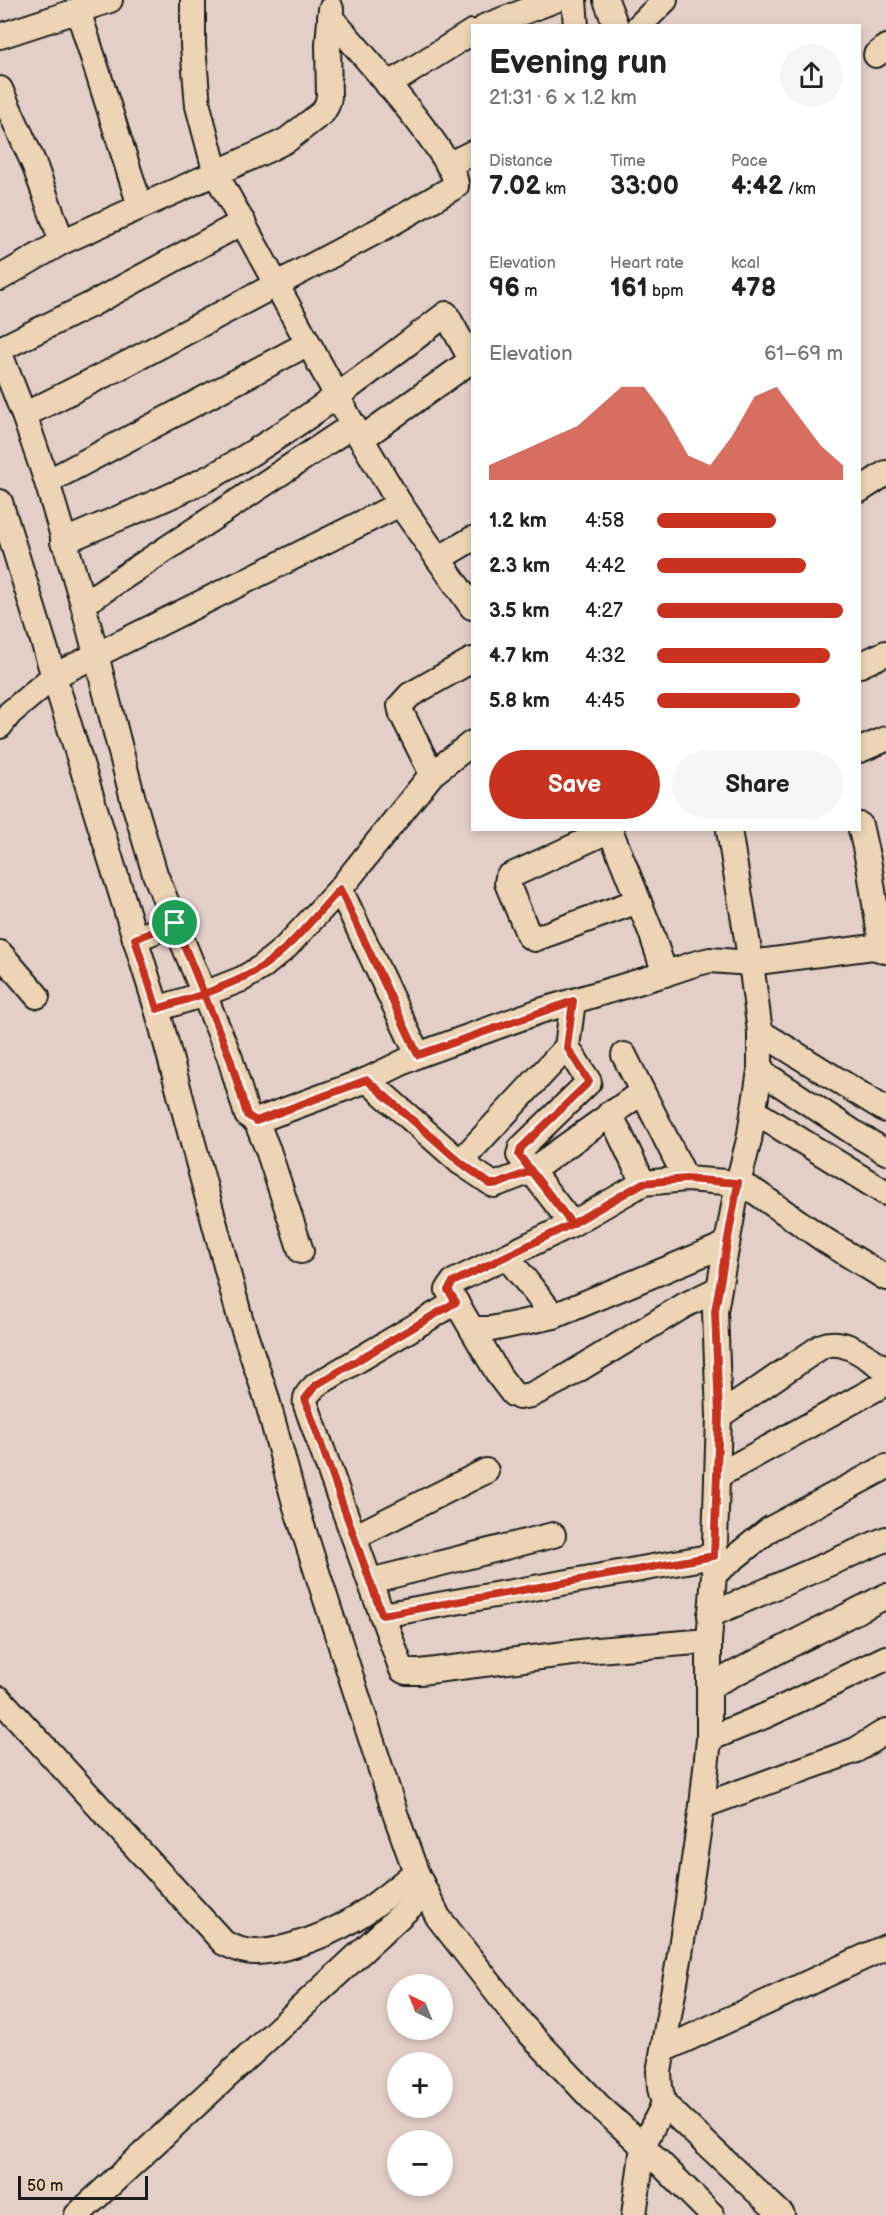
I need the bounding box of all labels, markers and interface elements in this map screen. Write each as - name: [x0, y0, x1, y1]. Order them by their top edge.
- text: Evening run: [489, 43, 667, 83]
- button: share: [780, 44, 843, 107]
- text: 21:31 · 6 × 1.2 km: [489, 86, 637, 110]
- text: Distance: [489, 152, 553, 171]
- text: Time: [610, 152, 645, 171]
- text: Pace: [731, 152, 767, 171]
- text: 7.02: [489, 171, 541, 202]
- text: 33:00: [610, 171, 679, 202]
- text: 4:42: [731, 171, 783, 202]
- text: km: [541, 180, 566, 199]
- text: /km: [783, 180, 816, 199]
- text: Elevation: [489, 254, 556, 273]
- text: Heart rate: [610, 254, 684, 273]
- text: kcal: [731, 254, 760, 273]
- text: 96: [489, 273, 520, 304]
- text: 161: [610, 273, 648, 304]
- text: 478: [731, 273, 776, 304]
- text: m: [520, 282, 538, 301]
- text: bpm: [648, 282, 684, 301]
- text: Elevation: [489, 342, 572, 366]
- text: 61–69 m: [764, 342, 843, 366]
- text: 1.2 km: [489, 509, 547, 533]
- text: 4:58: [585, 509, 624, 533]
- text: 2.3 km: [489, 554, 550, 578]
- text: 4:42: [585, 554, 625, 578]
- text: 3.5 km: [489, 599, 550, 623]
- text: 4:27: [585, 599, 623, 623]
- text: 4.7 km: [489, 644, 549, 668]
- text: 4:32: [585, 644, 625, 668]
- text: 5.8 km: [489, 689, 550, 713]
- text: 4:45: [585, 689, 625, 713]
- button: Save: [489, 750, 660, 819]
- button: Share: [672, 750, 843, 819]
- pin: [149, 897, 200, 948]
- icon: arrive: [158, 906, 191, 939]
- north arrow: [387, 1974, 453, 2040]
- map controls: [387, 1974, 453, 2196]
- button: +: [387, 2052, 453, 2118]
- button: −: [387, 2130, 453, 2196]
- scale bar: [18, 2173, 148, 2200]
- text: 50 m: [27, 2177, 63, 2196]

